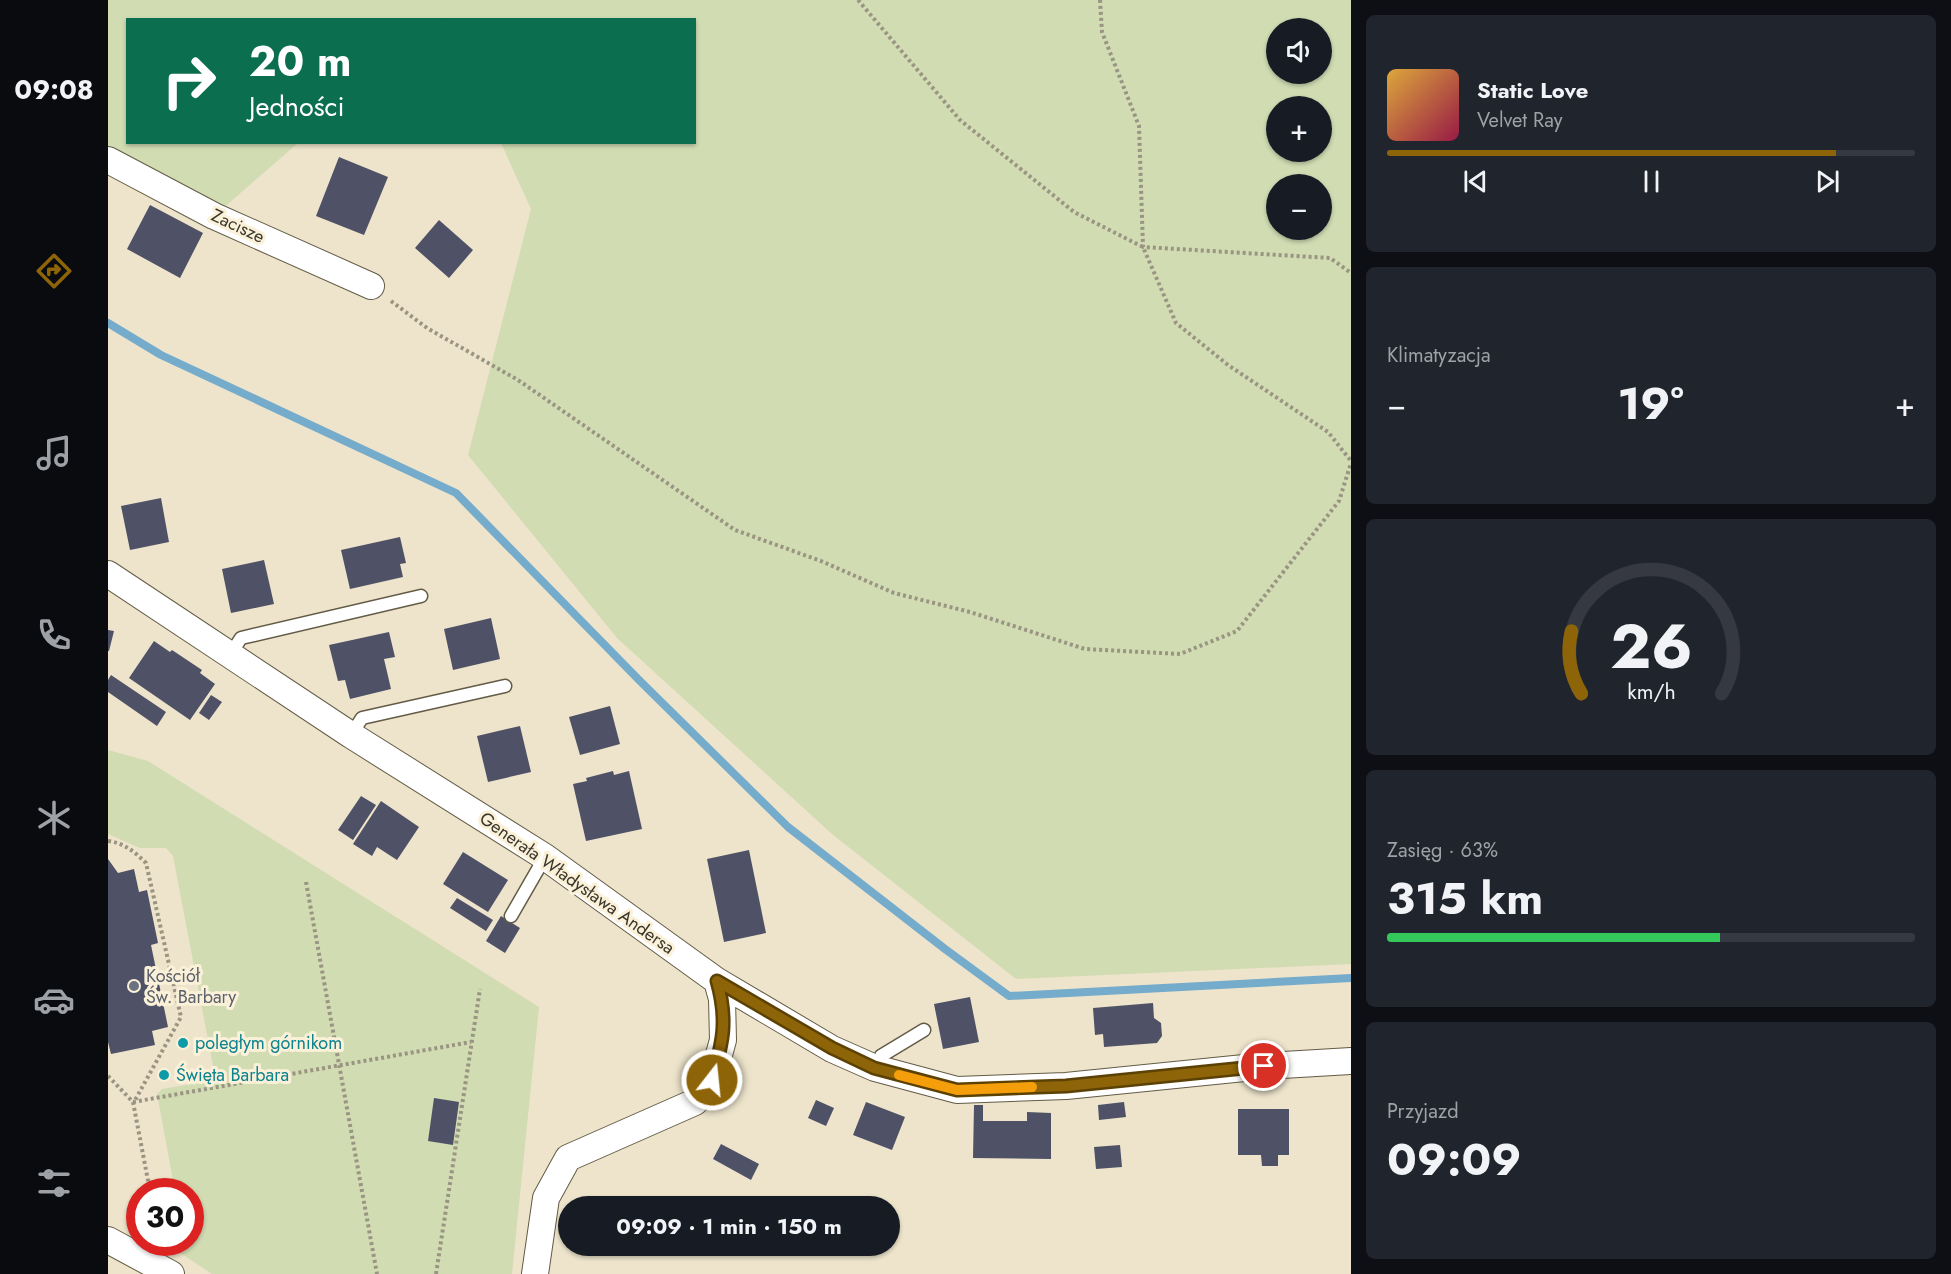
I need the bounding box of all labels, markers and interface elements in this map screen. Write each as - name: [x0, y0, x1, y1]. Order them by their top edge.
- map controls: [1266, 18, 1332, 240]
- button: sound: [1266, 18, 1332, 84]
- text: 20 m: [249, 31, 351, 92]
- icon: right: [150, 42, 228, 120]
- text: 09:08: [14, 70, 94, 109]
- text: Static Love: [1477, 74, 1588, 106]
- text: Jedności: [249, 87, 345, 126]
- button: +: [1266, 96, 1332, 162]
- text: Velvet Ray: [1477, 106, 1563, 135]
- icon: previous: [1459, 165, 1492, 198]
- icon: pause: [1635, 165, 1668, 198]
- icon: next: [1811, 165, 1844, 198]
- button: −: [1266, 174, 1332, 240]
- street label: Zacisze: [207, 202, 269, 250]
- icon: directions: [33, 250, 75, 292]
- text: Klimatyzacja: [1387, 341, 1491, 370]
- text: 19°: [1617, 371, 1684, 436]
- text: −: [1387, 381, 1406, 428]
- text: +: [1895, 381, 1915, 428]
- icon: music: [33, 432, 75, 474]
- text: 26: [1610, 601, 1692, 691]
- icon: phone: [33, 614, 75, 656]
- text: km/h: [1627, 676, 1675, 707]
- icon: climate: [33, 797, 75, 839]
- street label: Generała Władysława Andersa: [474, 806, 680, 960]
- text: Zasięg · 63%: [1387, 836, 1498, 865]
- text: 315 km: [1387, 866, 1543, 931]
- place label: Kościół Św. Barbary: [146, 963, 236, 1010]
- icon: car: [33, 979, 75, 1021]
- marker: Kościół Św. Barbary: [127, 979, 141, 993]
- place label: poległym górnikom: [195, 1030, 342, 1056]
- marker: poległym górnikom: [176, 1036, 190, 1050]
- pin: [1238, 1040, 1289, 1091]
- position arrow: [680, 1048, 744, 1112]
- icon: arrive: [1247, 1049, 1280, 1082]
- place label: Święta Barbara: [176, 1062, 289, 1088]
- marker: Święta Barbara: [157, 1068, 171, 1082]
- text: Przyjazd: [1387, 1097, 1459, 1126]
- text: 09:09: [1387, 1127, 1521, 1192]
- icon: filters: [33, 1162, 75, 1204]
- speed limit sign: 30: [126, 1178, 204, 1256]
- text: 09:09 · 1 min · 150 m: [616, 1210, 842, 1242]

